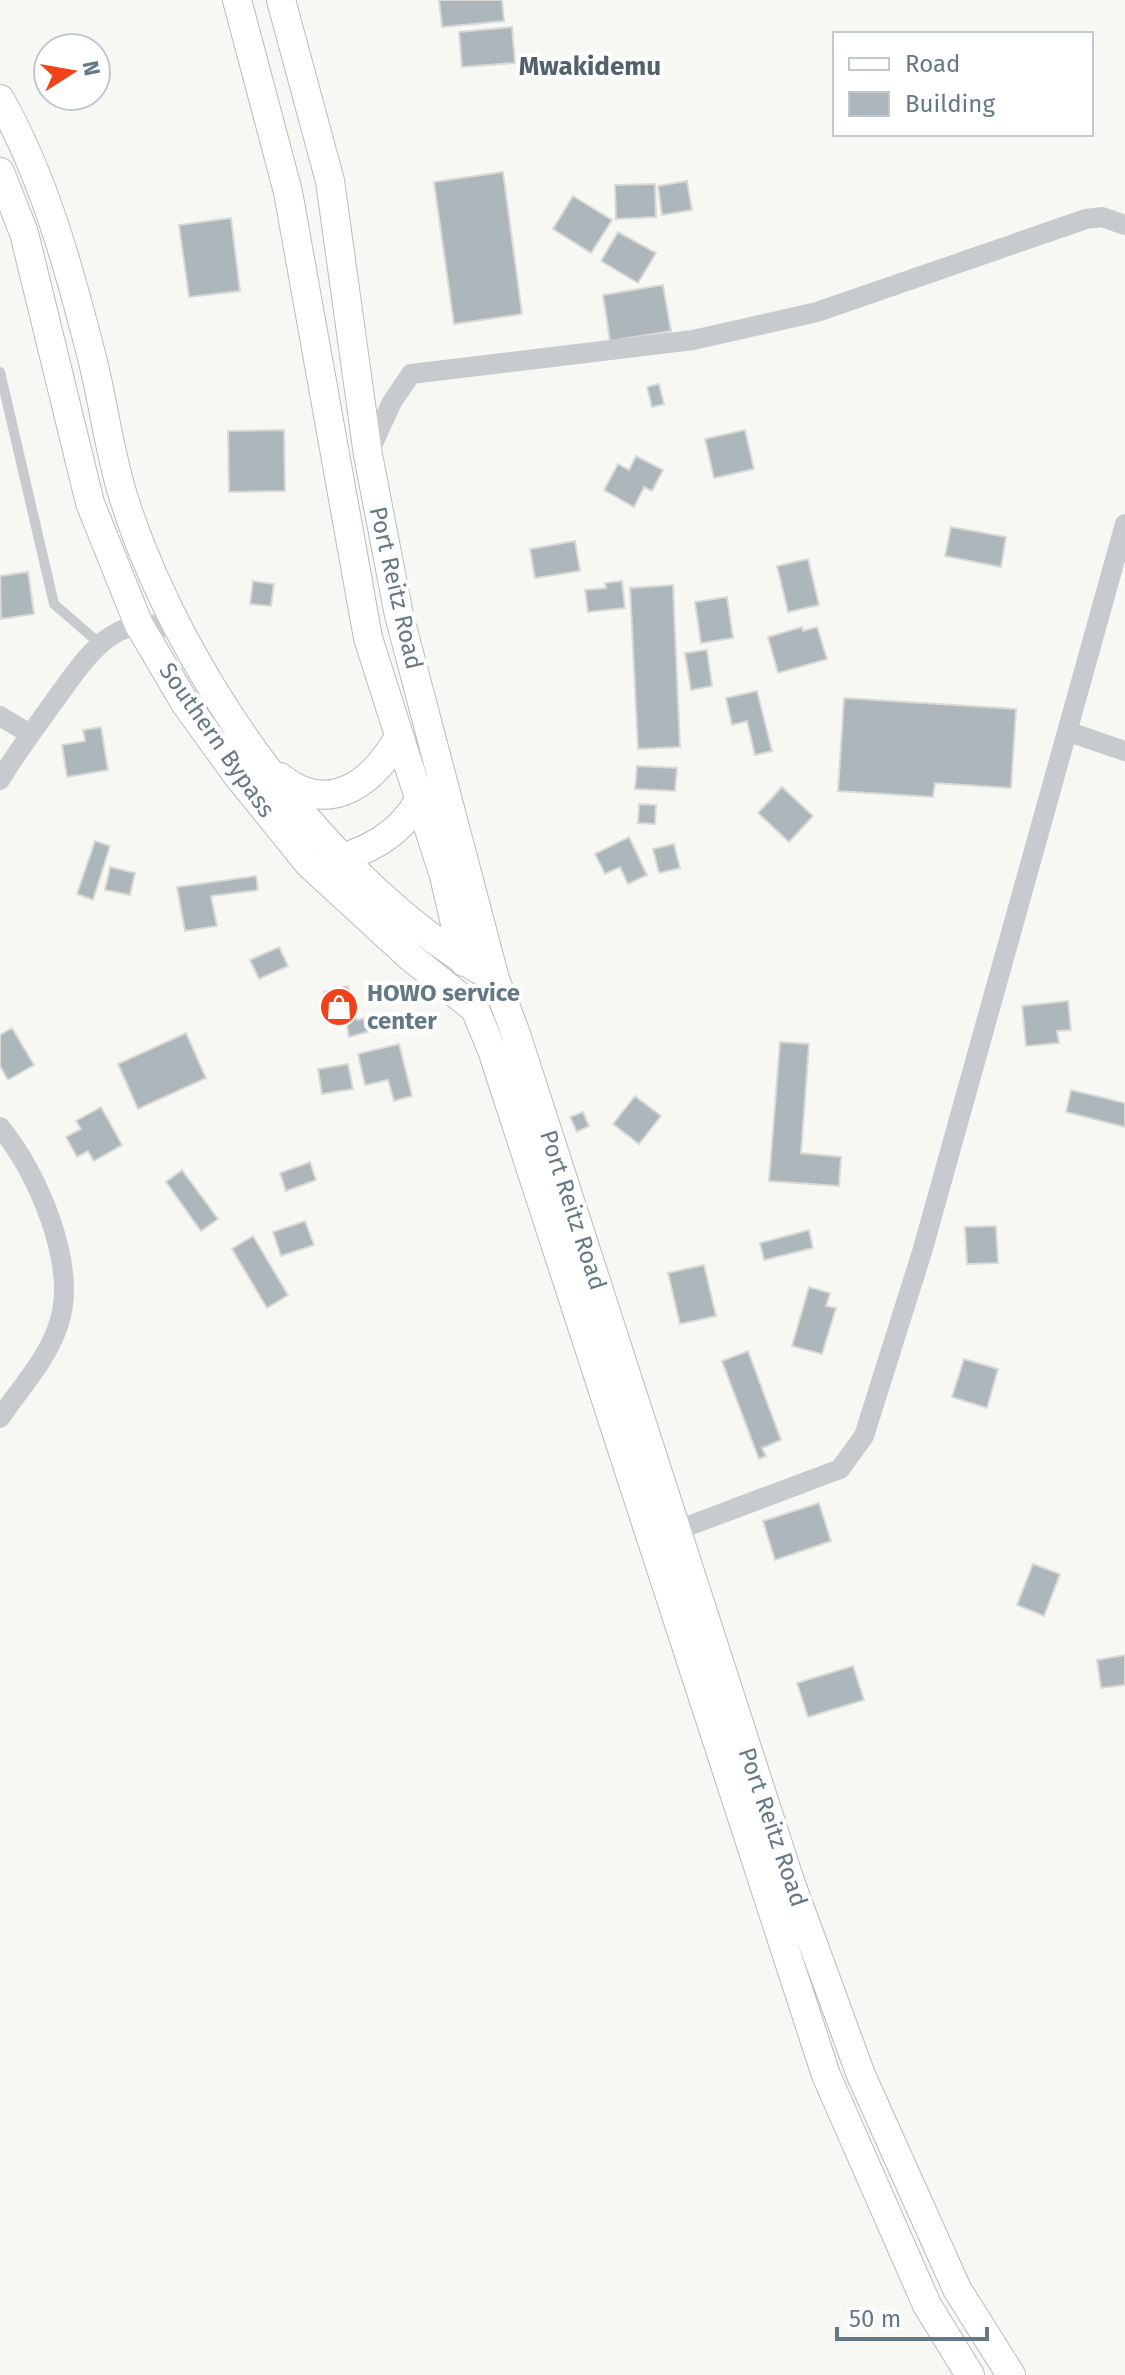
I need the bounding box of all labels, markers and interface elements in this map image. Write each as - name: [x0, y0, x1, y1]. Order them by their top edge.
- north arrow: [32, 32, 112, 112]
- legend: [833, 32, 1093, 136]
- text: Road: [905, 50, 960, 78]
- district label: Mwakidemu: [519, 51, 661, 82]
- text: N: [76, 59, 106, 78]
- text: Building: [905, 90, 995, 118]
- street label: Port Reitz Road: [364, 504, 428, 672]
- street label: Southern Bypass: [153, 657, 281, 823]
- place label: HOWO service center: [367, 979, 520, 1035]
- shop icon: HOWO service center: [318, 986, 360, 1028]
- street label: Port Reitz Road: [534, 1127, 612, 1293]
- street label: Port Reitz Road: [733, 1744, 813, 1910]
- scale bar: [837, 2291, 987, 2341]
- text: 50 m: [849, 2305, 901, 2333]

